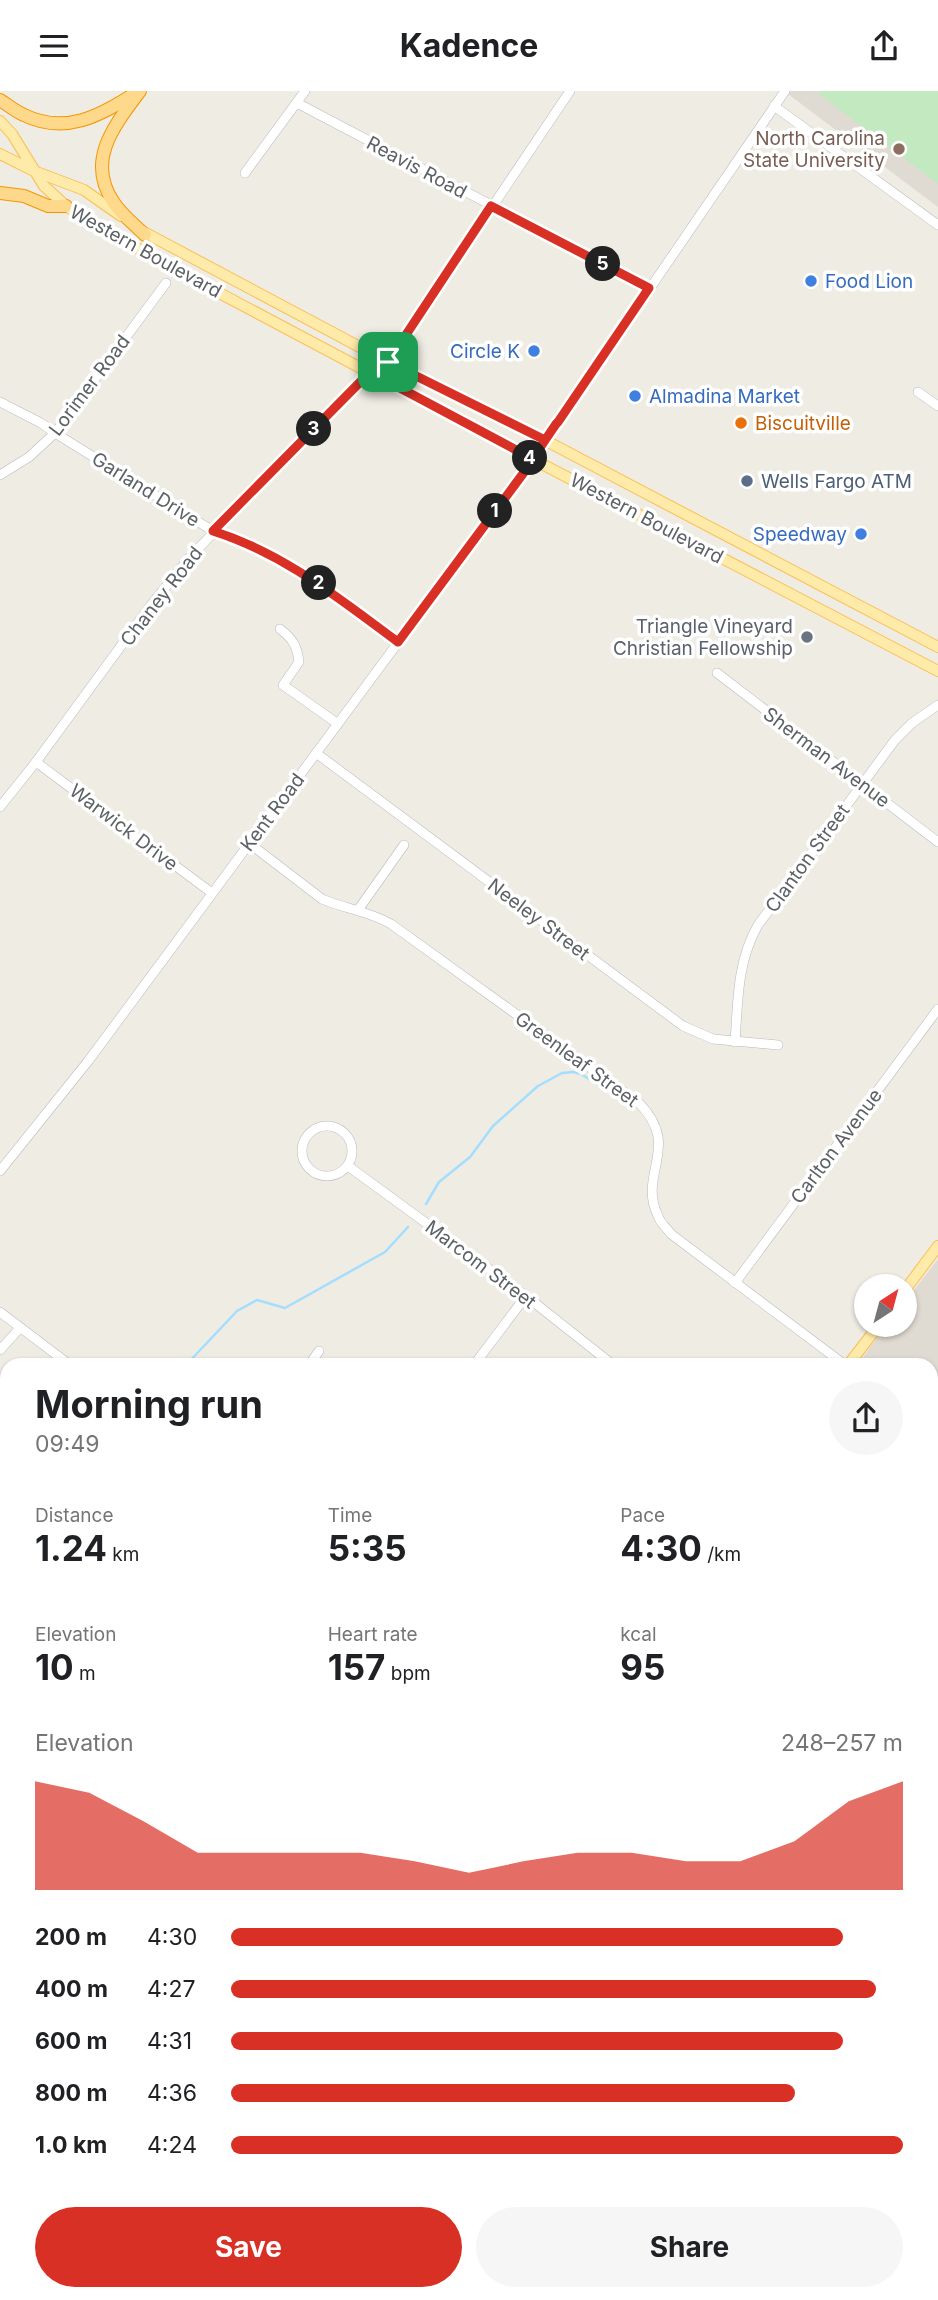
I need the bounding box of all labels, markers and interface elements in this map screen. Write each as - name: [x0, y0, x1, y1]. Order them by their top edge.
- text: Kadence: [400, 26, 538, 65]
- icon: menu: [35, 27, 73, 65]
- icon: share: [865, 27, 903, 65]
- place label: North Carolina State University: [743, 127, 885, 172]
- street label: Reavis Road: [363, 131, 471, 203]
- marker: North Carolina State University: [891, 141, 907, 157]
- street label: Western Boulevard: [66, 200, 226, 303]
- pin: 5: [586, 247, 620, 281]
- text: 5: [596, 252, 609, 275]
- place label: Food Lion: [825, 270, 913, 293]
- marker: Food Lion: [803, 273, 819, 289]
- street label: Lorimer Road: [44, 330, 135, 440]
- pin: [358, 332, 418, 392]
- place label: Circle K: [450, 340, 520, 363]
- icon: arrive: [369, 343, 407, 381]
- marker: Circle K: [526, 343, 542, 359]
- place label: Almadina Market: [649, 385, 800, 408]
- marker: Almadina Market: [627, 388, 643, 404]
- pin: 3: [296, 411, 332, 447]
- place label: Biscuitville: [755, 412, 851, 435]
- marker: Biscuitville: [733, 415, 749, 431]
- text: 3: [307, 417, 320, 440]
- pin: 4: [512, 441, 548, 475]
- text: 4: [523, 446, 536, 469]
- street label: Garland Drive: [88, 447, 204, 532]
- street label: Western Boulevard: [566, 468, 727, 569]
- place label: Wells Fargo ATM: [761, 470, 912, 493]
- marker: Wells Fargo ATM: [739, 473, 755, 489]
- pin: 1: [477, 493, 512, 529]
- text: 1: [490, 499, 499, 522]
- place label: Speedway: [753, 523, 847, 546]
- marker: Speedway: [853, 526, 869, 542]
- street label: Chaney Road: [116, 542, 207, 651]
- pin: 2: [302, 566, 336, 601]
- text: 2: [313, 571, 324, 594]
- place label: Triangle Vineyard Christian Fellowship: [613, 615, 793, 660]
- marker: Triangle Vineyard Christian Fellowship: [799, 629, 815, 645]
- street label: Sherman Avenue: [759, 702, 895, 812]
- street label: Kent Road: [236, 769, 309, 856]
- street label: Warwick Drive: [65, 779, 182, 876]
- street label: Clanton Street: [760, 800, 854, 917]
- street label: Neeley Street: [483, 874, 594, 965]
- street label: Greenleaf Street: [511, 1007, 643, 1112]
- street label: Carlton Avenue: [786, 1084, 887, 1208]
- street label: Marcom Street: [421, 1215, 541, 1313]
- north arrow: [854, 1274, 917, 1337]
- map controls: [854, 1274, 917, 1337]
- text: Morning run: [35, 1381, 263, 1427]
- button: share: [829, 1381, 903, 1455]
- text: 09:49: [35, 1430, 100, 1458]
- text: Distance: [35, 1504, 113, 1527]
- text: Time: [328, 1504, 372, 1527]
- text: Pace: [620, 1504, 665, 1527]
- text: 1.24: [35, 1527, 107, 1569]
- text: 5:35: [328, 1527, 407, 1569]
- text: 4:30: [620, 1527, 702, 1569]
- text: km: [107, 1543, 139, 1566]
- text: /km: [702, 1543, 741, 1566]
- text: Elevation: [35, 1623, 116, 1646]
- text: Heart rate: [328, 1623, 418, 1646]
- text: kcal: [620, 1623, 657, 1646]
- text: 10: [35, 1646, 74, 1688]
- text: 157: [328, 1646, 385, 1688]
- text: 95: [620, 1646, 665, 1688]
- text: m: [74, 1662, 96, 1685]
- text: bpm: [385, 1662, 431, 1685]
- text: Elevation: [35, 1729, 134, 1757]
- text: 248–257 m: [781, 1729, 903, 1757]
- text: 200 m: [35, 1923, 107, 1951]
- text: 4:30: [147, 1923, 197, 1951]
- text: 400 m: [35, 1975, 108, 2003]
- text: 4:27: [147, 1975, 196, 2003]
- text: 600 m: [35, 2027, 107, 2055]
- text: 4:31: [147, 2027, 192, 2055]
- text: 800 m: [35, 2079, 107, 2107]
- text: 4:36: [147, 2079, 197, 2107]
- text: 1.0 km: [35, 2131, 107, 2159]
- text: 4:24: [147, 2131, 197, 2159]
- button: Save: [35, 2207, 462, 2287]
- button: Share: [476, 2207, 903, 2287]

